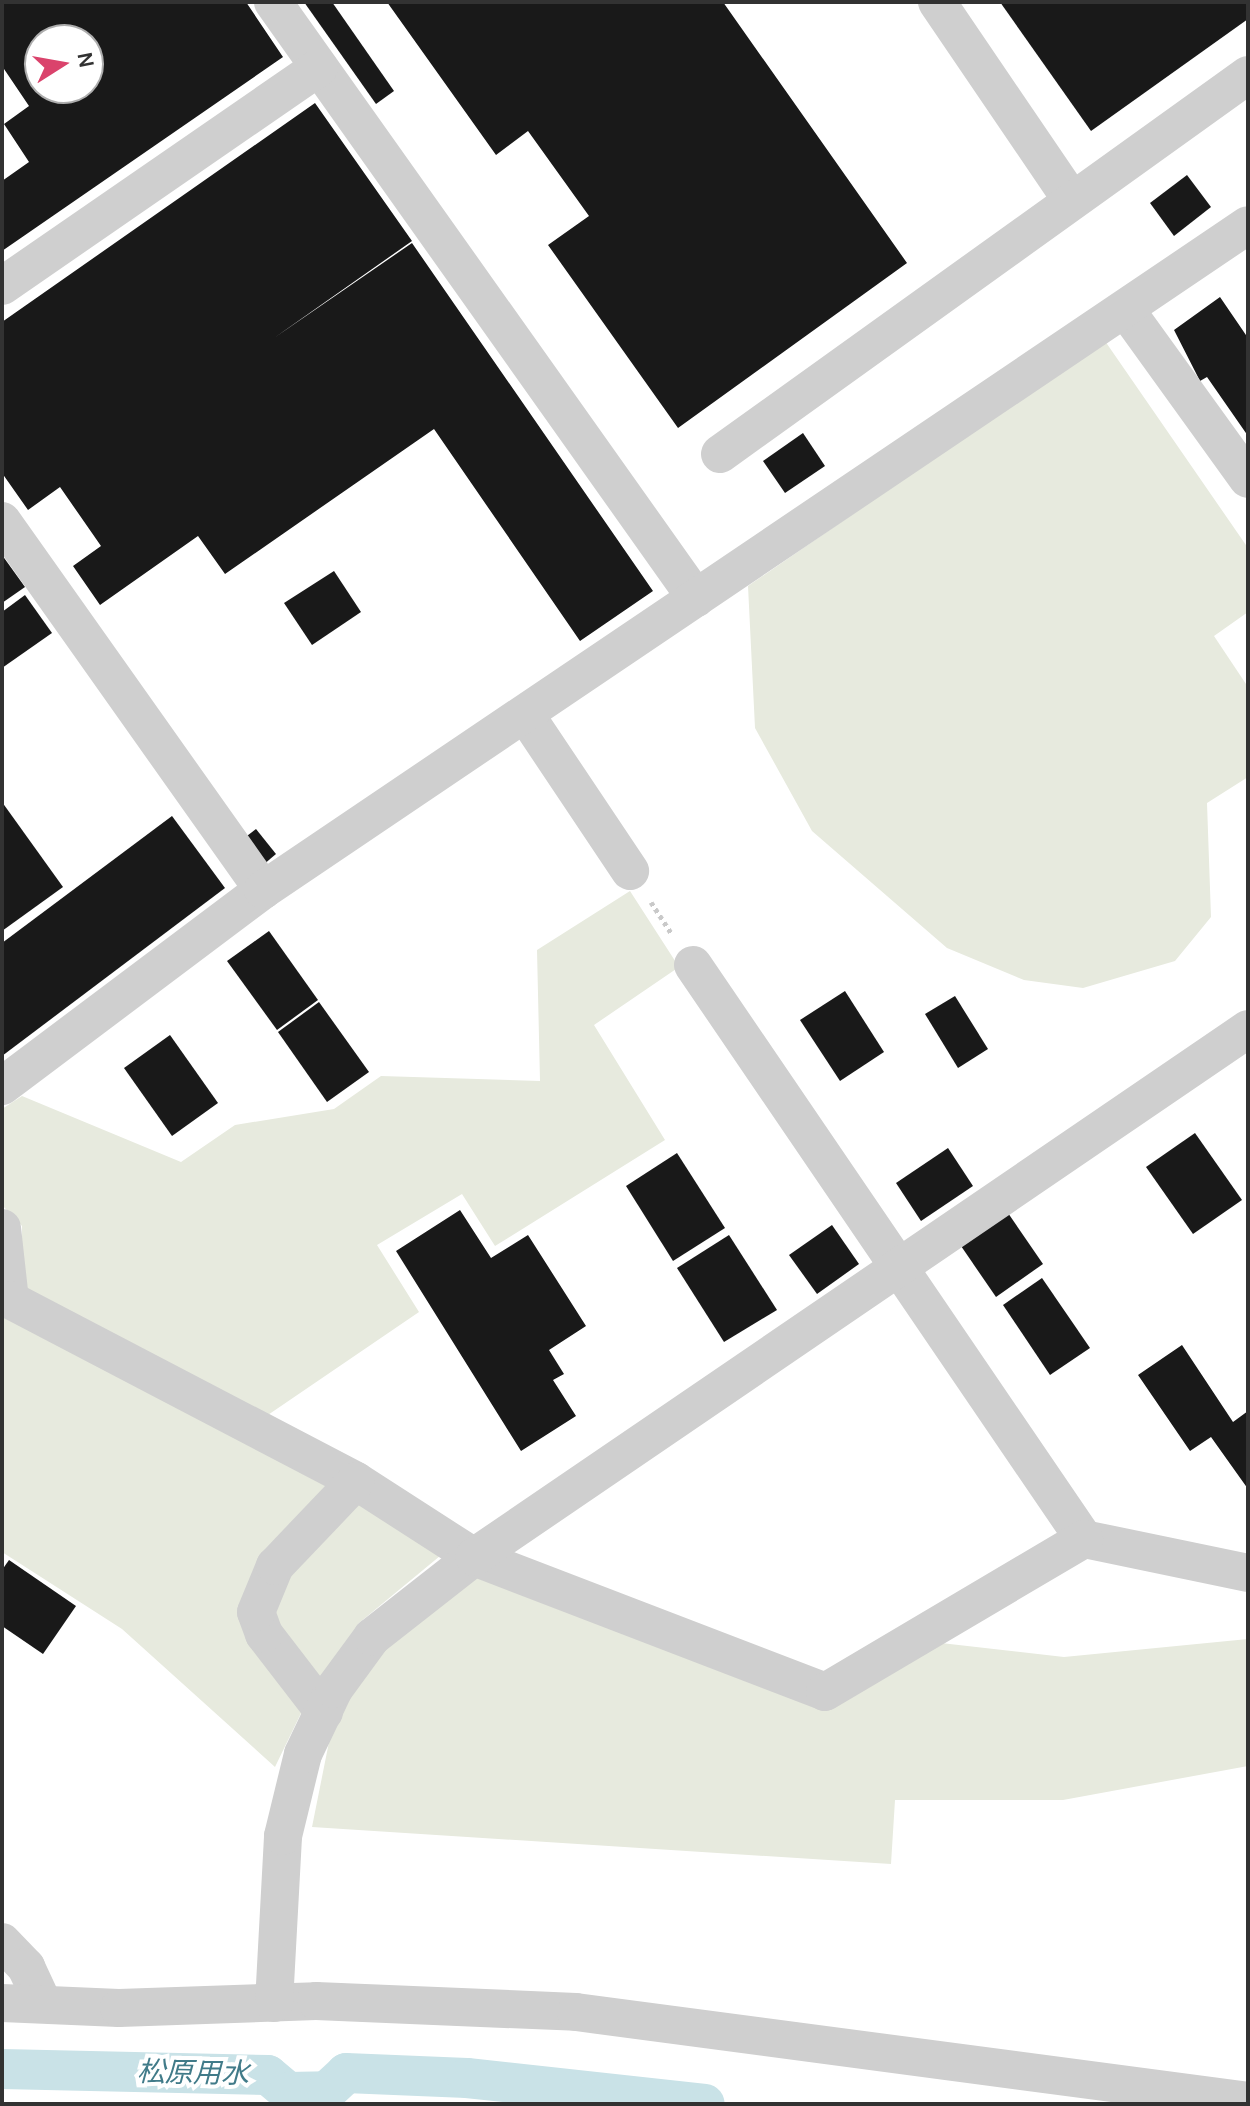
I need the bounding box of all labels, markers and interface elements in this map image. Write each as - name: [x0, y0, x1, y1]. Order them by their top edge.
- north arrow: [24, 24, 104, 104]
- text: N: [71, 50, 100, 70]
- water label: 松原用水: [137, 2055, 249, 2091]

